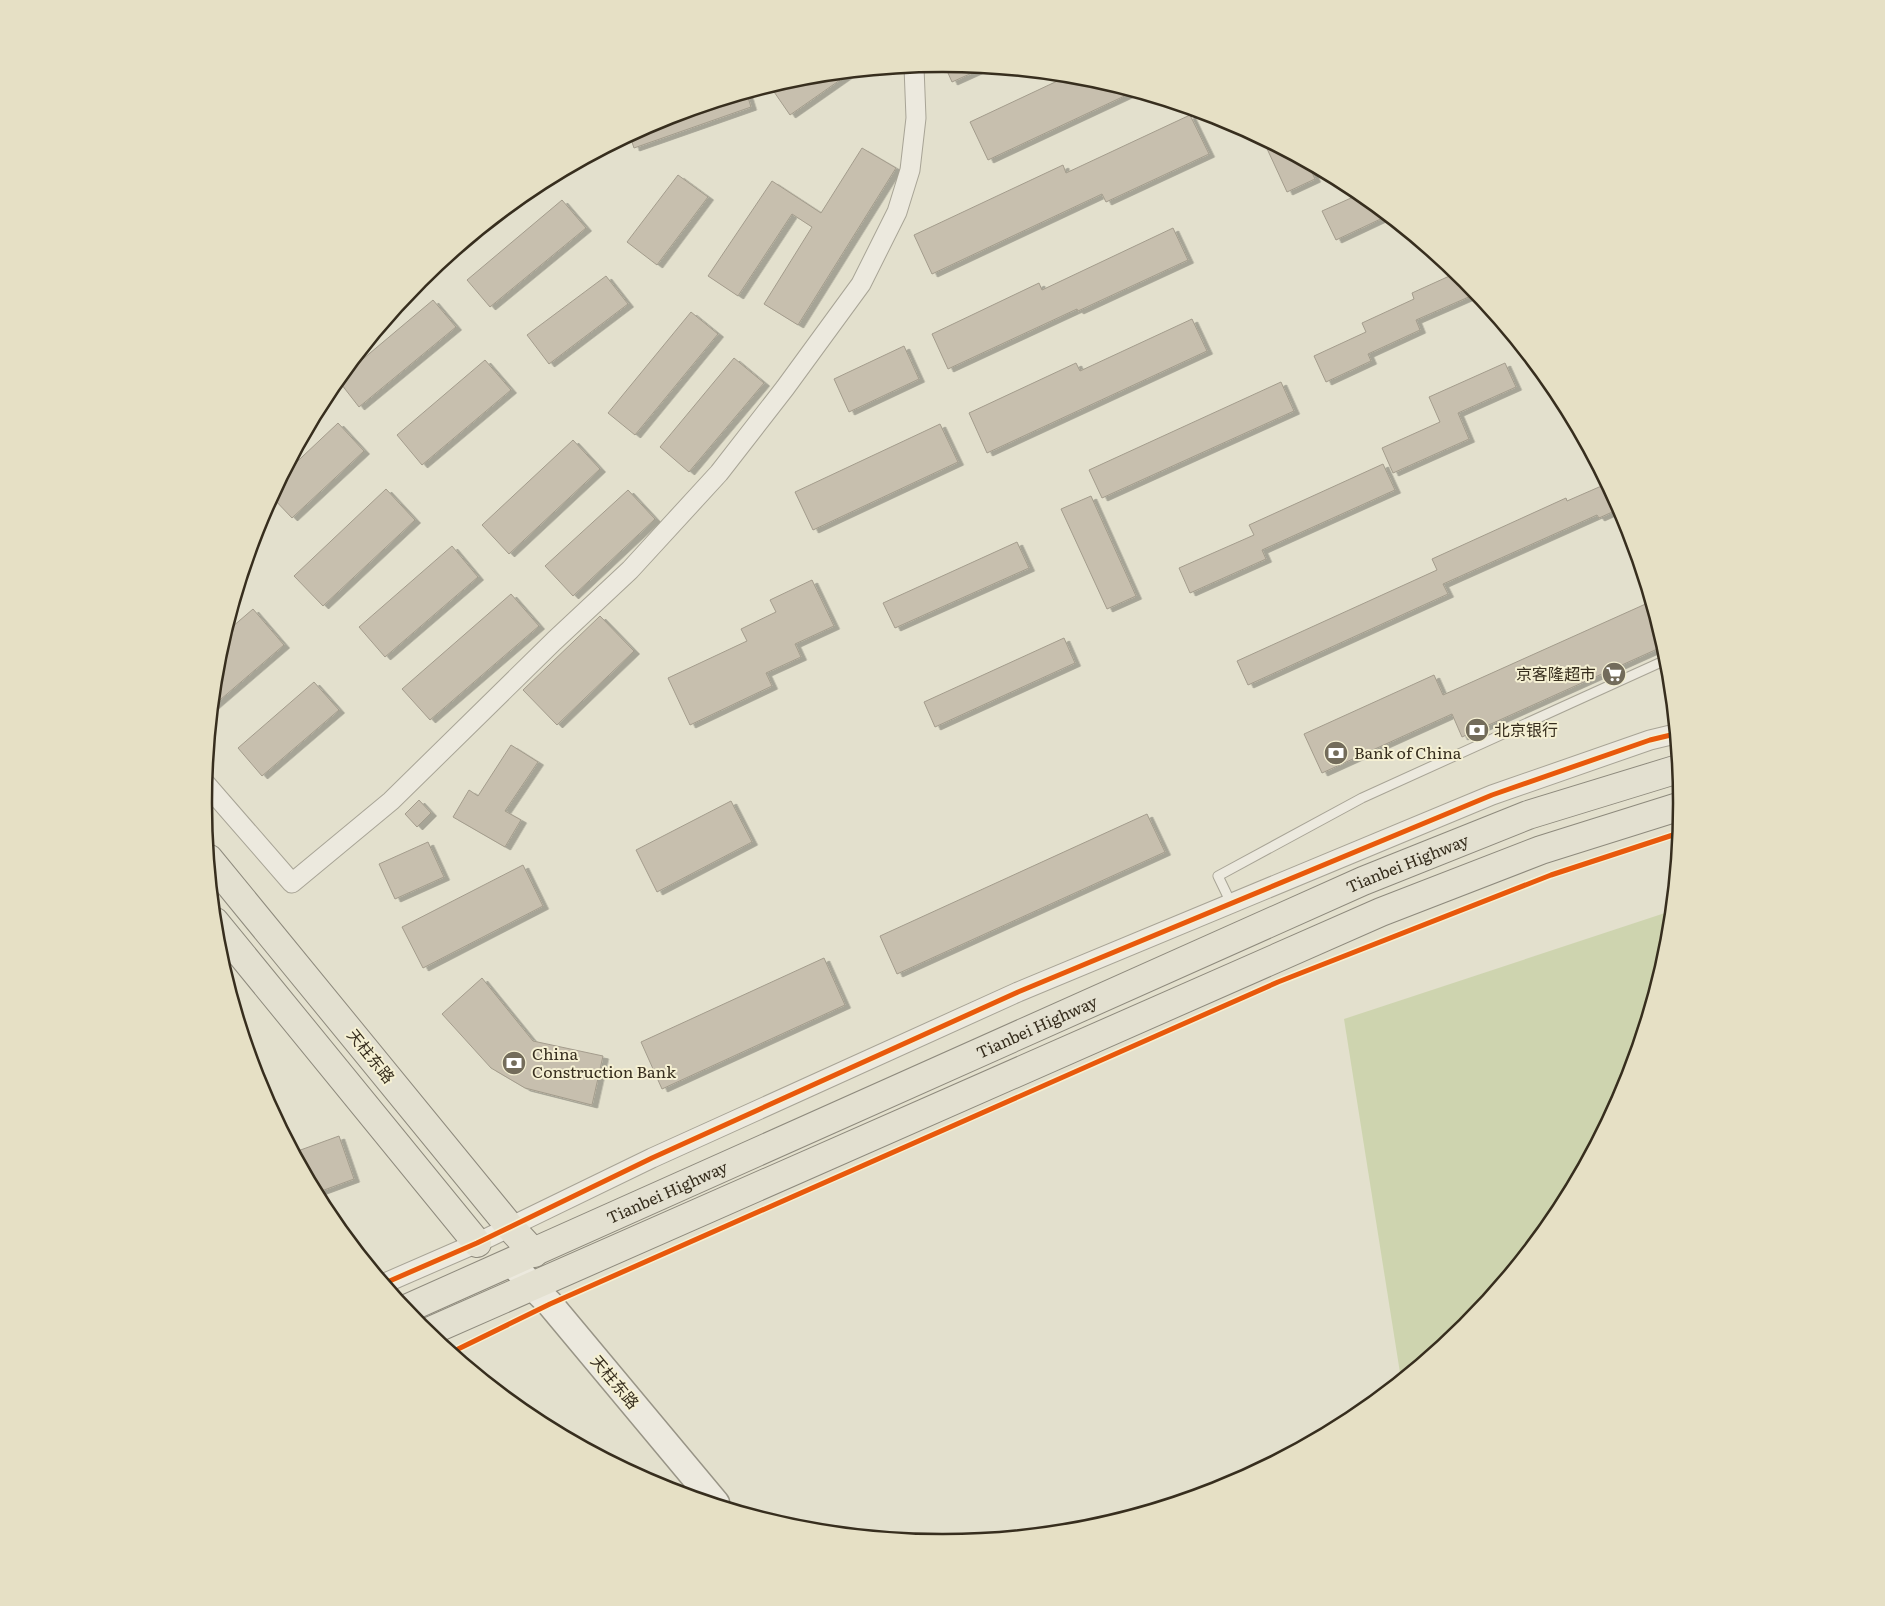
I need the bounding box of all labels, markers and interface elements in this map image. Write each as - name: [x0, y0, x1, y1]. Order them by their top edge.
- place label: 京客隆超市: [1516, 661, 1596, 685]
- supermarket icon: 京客隆超市: [1601, 661, 1627, 687]
- bank icon: 北京银行: [1464, 717, 1490, 743]
- place label: 北京银行: [1494, 717, 1558, 741]
- bank icon: Bank of China: [1323, 740, 1349, 766]
- place label: Bank of China: [1354, 740, 1462, 764]
- street label: Tianbei Highway: [1342, 827, 1473, 898]
- street label: Tianbei Highway: [972, 988, 1101, 1064]
- street label: 天柱东路: [342, 1023, 401, 1088]
- place label: China Construction Bank: [532, 1041, 676, 1083]
- bank icon: China Construction Bank: [501, 1050, 527, 1076]
- street label: Tianbei Highway: [602, 1153, 732, 1229]
- street label: 天柱东路: [586, 1349, 646, 1414]

